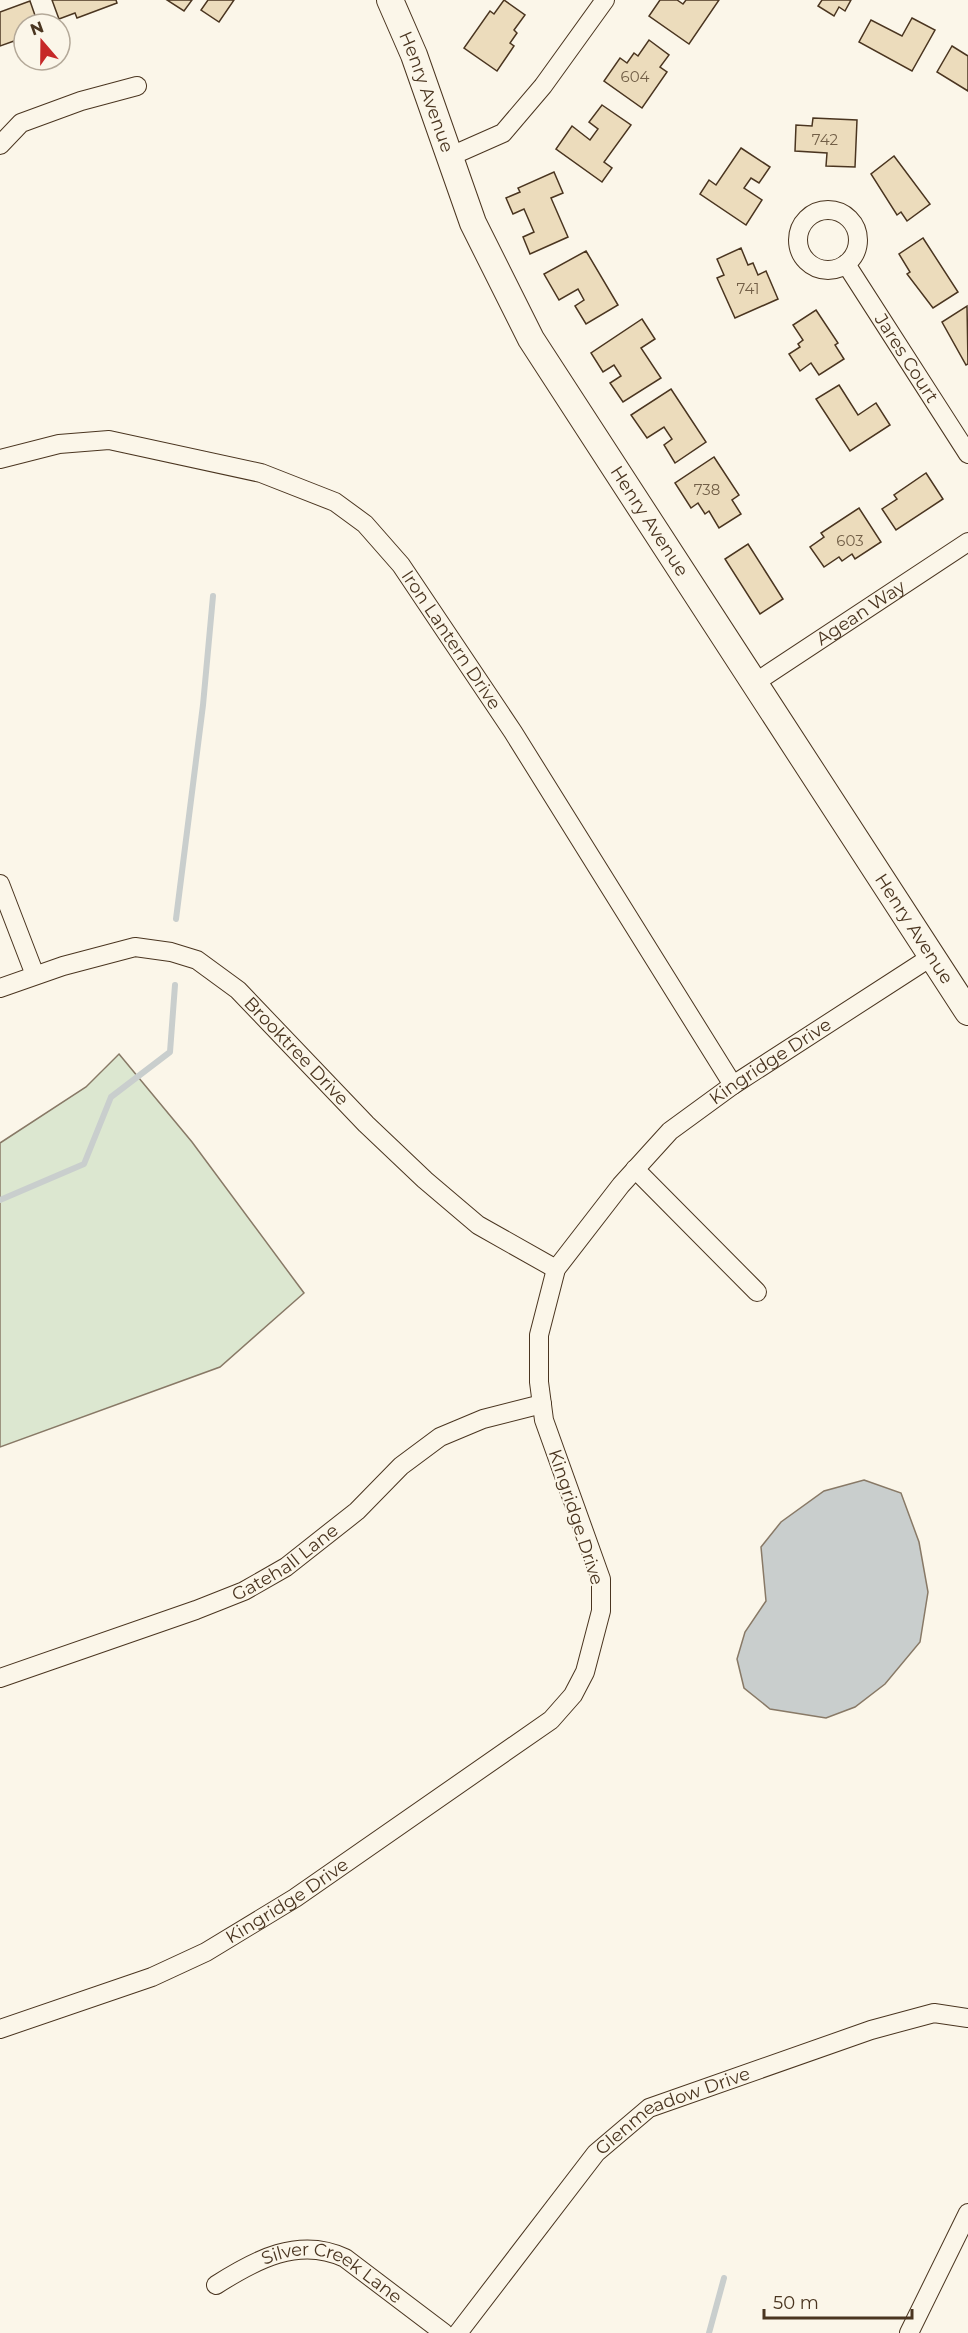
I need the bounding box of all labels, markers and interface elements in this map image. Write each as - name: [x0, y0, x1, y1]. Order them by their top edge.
- north arrow: [12, 12, 72, 72]
- text: N: [28, 17, 46, 40]
- street label: Henry Avenue: [394, 28, 458, 156]
- house number: 604: [621, 67, 650, 86]
- house number: 742: [812, 130, 838, 149]
- house number: 741: [737, 279, 759, 298]
- street label: Jares Court: [869, 309, 943, 407]
- street label: Henry Avenue: [605, 462, 693, 581]
- house number: 738: [694, 480, 720, 499]
- house number: 603: [836, 531, 864, 550]
- street label: Iron Lantern Drive: [397, 566, 506, 714]
- street label: Agean Way: [812, 575, 910, 650]
- street label: Henry Avenue: [870, 869, 958, 988]
- street label: Brooktree Drive: [239, 992, 353, 1110]
- street label: Kingridge Drive: [705, 1013, 836, 1110]
- street label: Kingridge Drive: [544, 1446, 608, 1588]
- street label: Gatehall Lane: [229, 1519, 343, 1606]
- street label: Kingridge Drive: [222, 1853, 353, 1948]
- street label: Glenmeadow Drive: [591, 2062, 753, 2160]
- street label: Silver Creek Lane: [258, 2238, 407, 2308]
- scale bar: [764, 2282, 912, 2320]
- text: 50 m: [773, 2292, 819, 2314]

